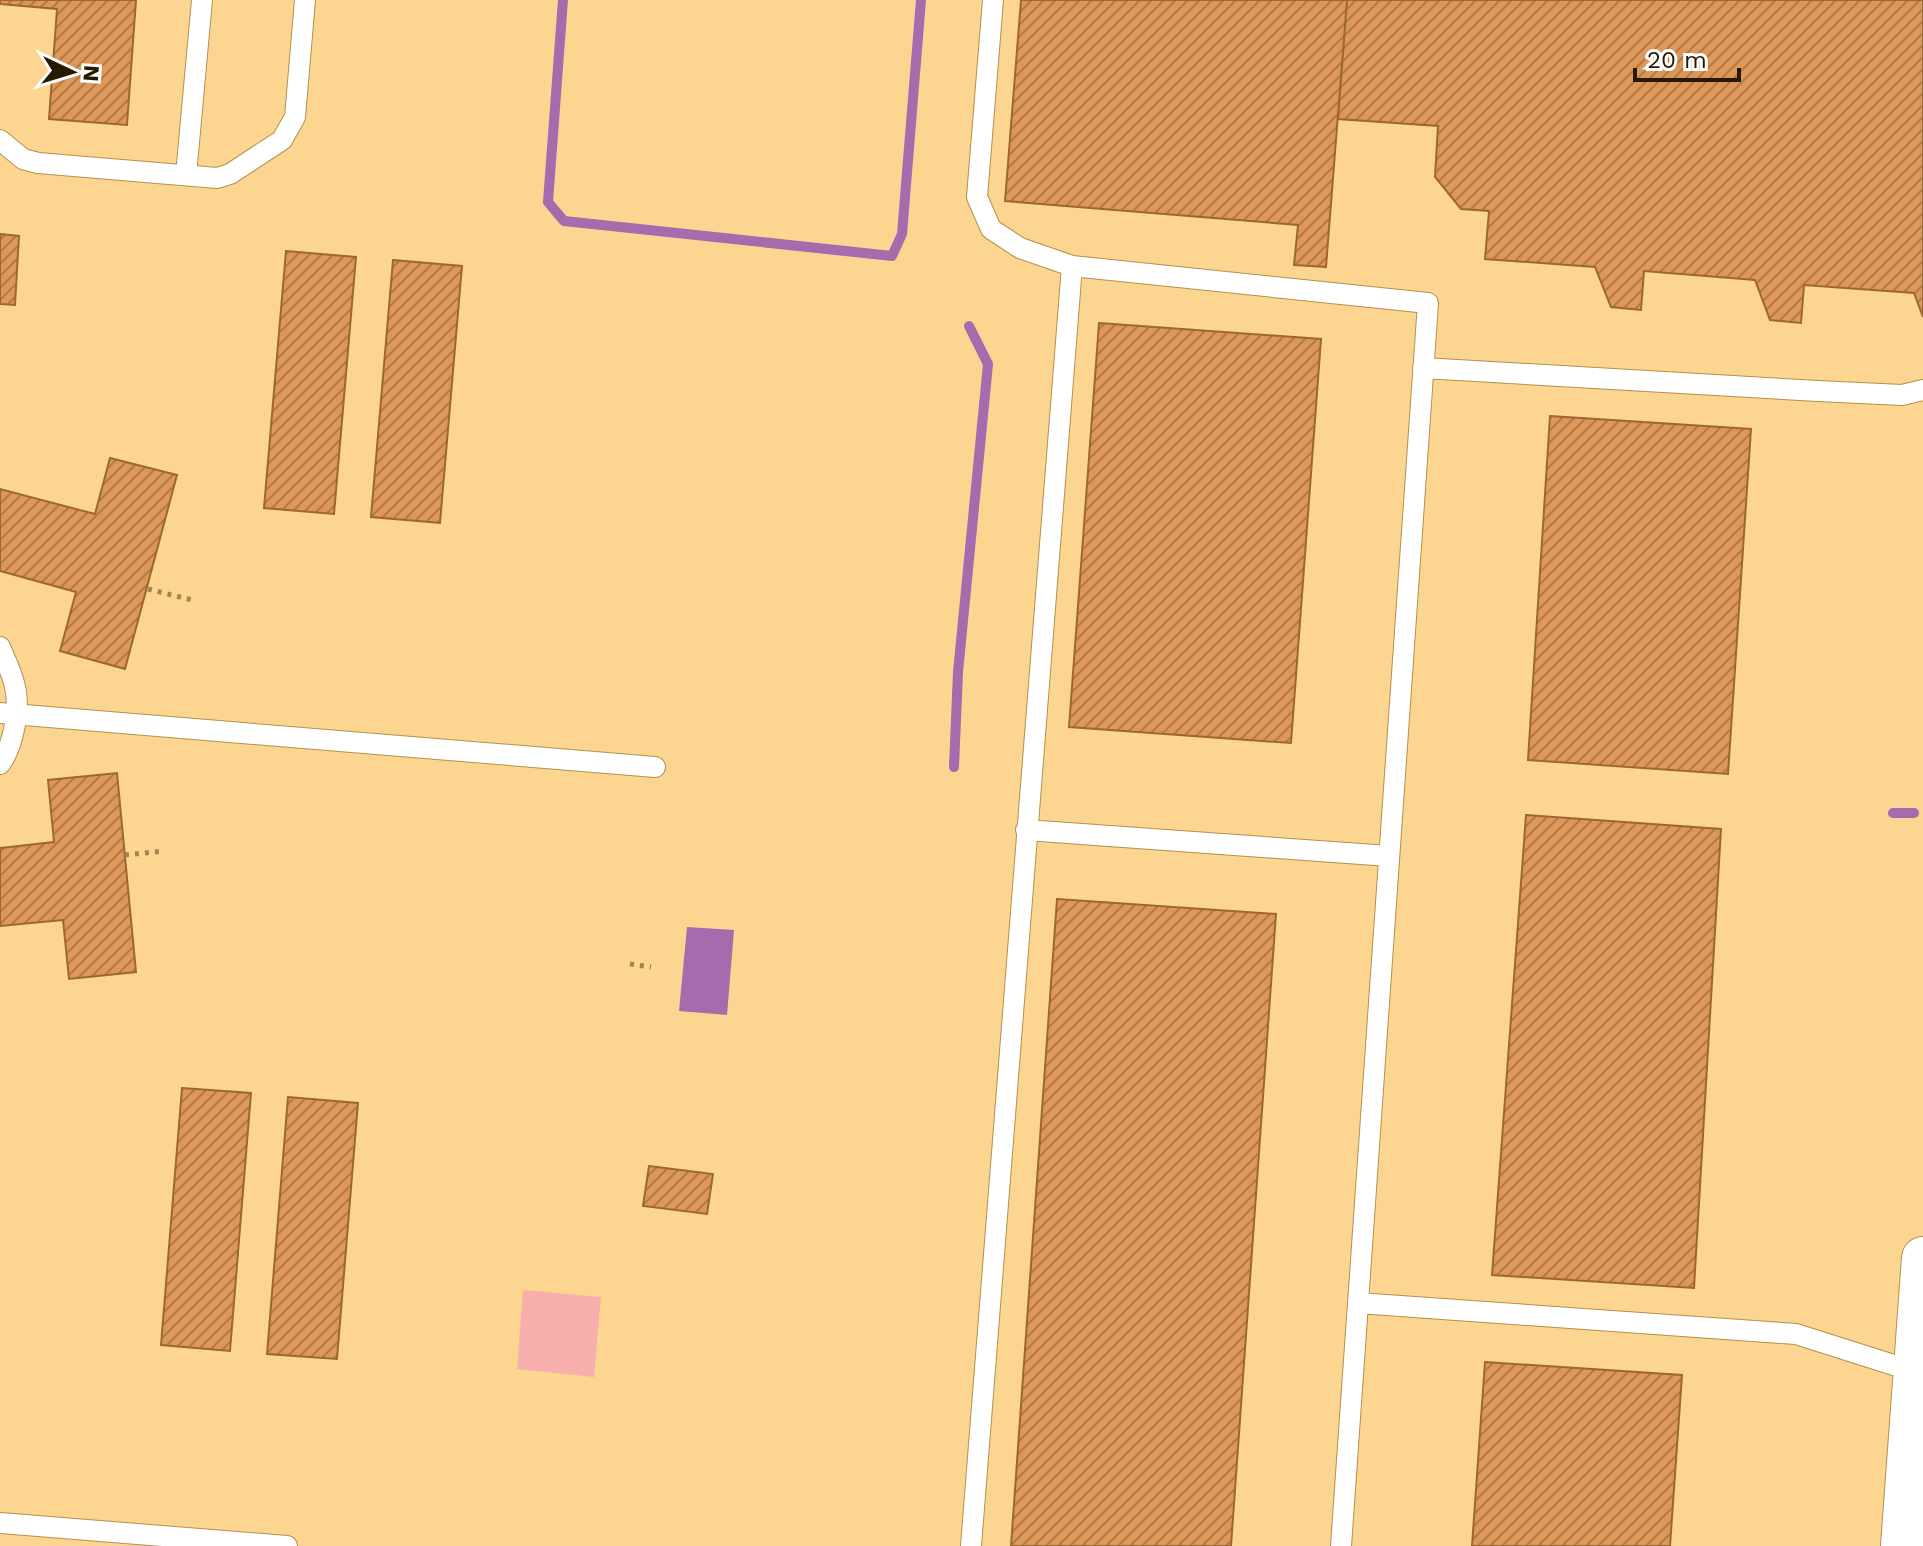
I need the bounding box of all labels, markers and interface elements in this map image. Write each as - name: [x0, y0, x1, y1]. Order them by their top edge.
- north arrow: [32, 32, 112, 112]
- scale bar: [1635, 32, 1739, 82]
- text: 20 m: [1647, 46, 1707, 74]
- text: N: [78, 64, 104, 82]

